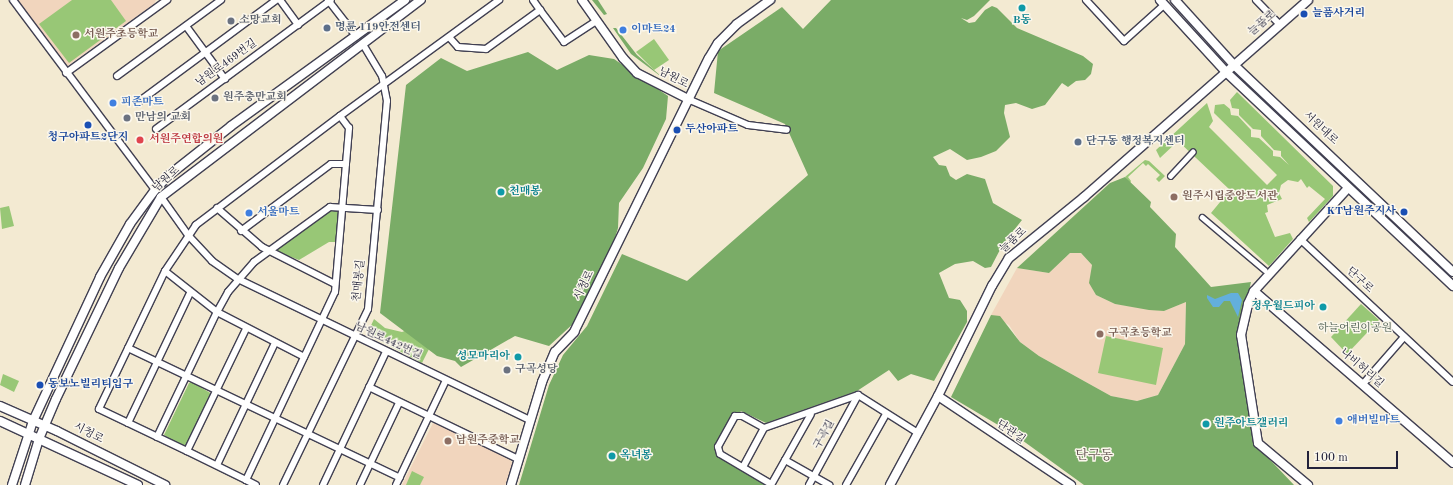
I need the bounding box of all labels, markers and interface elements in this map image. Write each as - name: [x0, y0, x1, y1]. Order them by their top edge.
- marker: B동: [1017, 3, 1027, 13]
- place label: 늘품사거리: [1312, 7, 1365, 21]
- street label: 늘품로: [1247, 9, 1279, 39]
- marker: 늘품사거리: [1299, 9, 1309, 19]
- place label: 소망교회: [239, 14, 282, 28]
- place label: B동: [1013, 14, 1031, 28]
- marker: 소망교회: [226, 16, 236, 26]
- place label: 명륜 119안전센터: [335, 21, 421, 35]
- marker: 명륜 119안전센터: [322, 23, 332, 33]
- place label: 이마트24: [631, 23, 676, 37]
- marker: 이마트24: [618, 25, 628, 35]
- place label: 서원주초등학교: [84, 28, 158, 42]
- marker: 서원주초등학교: [71, 30, 81, 40]
- street label: 남원로469번길: [194, 37, 260, 91]
- street label: 남원로: [656, 66, 690, 92]
- place label: 원주충만교회: [223, 91, 287, 105]
- marker: 원주충만교회: [210, 93, 220, 103]
- place label: 피존마트: [121, 96, 164, 110]
- marker: 피존마트: [108, 98, 118, 108]
- street label: 서원대로: [1300, 110, 1340, 148]
- place label: 만남의 교회: [135, 111, 191, 125]
- marker: 만남의 교회: [122, 113, 132, 123]
- marker: 청구아파트2단지: [83, 120, 93, 130]
- place label: 두산아파트: [685, 123, 738, 137]
- marker: 두산아파트: [672, 125, 682, 135]
- place label: 청구아파트2단지: [48, 131, 128, 145]
- place label: 서원주연합의원: [149, 133, 223, 147]
- marker: 서원주연합의원: [134, 134, 146, 146]
- place label: 단구동 행정복지센터: [1086, 135, 1185, 149]
- marker: 단구동 행정복지센터: [1073, 137, 1083, 147]
- street label: 남원로: [151, 164, 183, 196]
- place label: 천매봉: [509, 185, 541, 199]
- marker: 천매봉: [496, 187, 506, 197]
- place label: 원주시립중앙도서관: [1182, 190, 1278, 204]
- marker: 원주시립중앙도서관: [1169, 192, 1179, 202]
- place label: KT남원주지사: [1327, 205, 1396, 219]
- place label: 서울마트: [257, 206, 300, 220]
- marker: KT남원주지사: [1399, 207, 1409, 217]
- marker: 서울마트: [244, 208, 254, 218]
- street label: 늘품로: [998, 225, 1030, 257]
- street label: 천매봉길: [351, 259, 369, 303]
- street label: 단구로: [1343, 265, 1375, 297]
- street label: 시청로: [572, 269, 598, 303]
- place label: 정우월드피아: [1251, 300, 1315, 314]
- marker: 정우월드피아: [1318, 302, 1328, 312]
- street label: 남원로442번길: [352, 321, 424, 363]
- park label: 하늘어린이공원: [1318, 322, 1392, 336]
- place label: 구곡초등학교: [1108, 327, 1172, 341]
- marker: 구곡초등학교: [1095, 329, 1105, 339]
- street label: 나비허리길: [1337, 347, 1385, 391]
- place label: 성모마리아: [457, 350, 510, 364]
- marker: 성모마리아: [513, 352, 523, 362]
- place label: 구곡성당: [515, 363, 558, 377]
- marker: 구곡성당: [502, 365, 512, 375]
- place label: 동보노빌리티입구: [48, 378, 133, 392]
- marker: 동보노빌리티입구: [35, 380, 45, 390]
- place label: 애버빌마트: [1347, 414, 1400, 428]
- marker: 애버빌마트: [1334, 416, 1344, 426]
- place label: 원주아트갤러리: [1214, 417, 1288, 431]
- street label: 구곡길: [812, 418, 838, 452]
- street label: 단관길: [993, 418, 1027, 448]
- marker: 원주아트갤러리: [1201, 419, 1211, 429]
- street label: 시청로: [71, 421, 105, 447]
- place label: 남원주중학교: [456, 434, 520, 448]
- marker: 남원주중학교: [443, 436, 453, 446]
- scale bar: [1309, 443, 1400, 469]
- district label: 단구동: [1075, 448, 1113, 464]
- place label: 옥녀봉: [620, 449, 652, 463]
- marker: 옥녀봉: [607, 451, 617, 461]
- text: 100 m: [1314, 452, 1348, 464]

